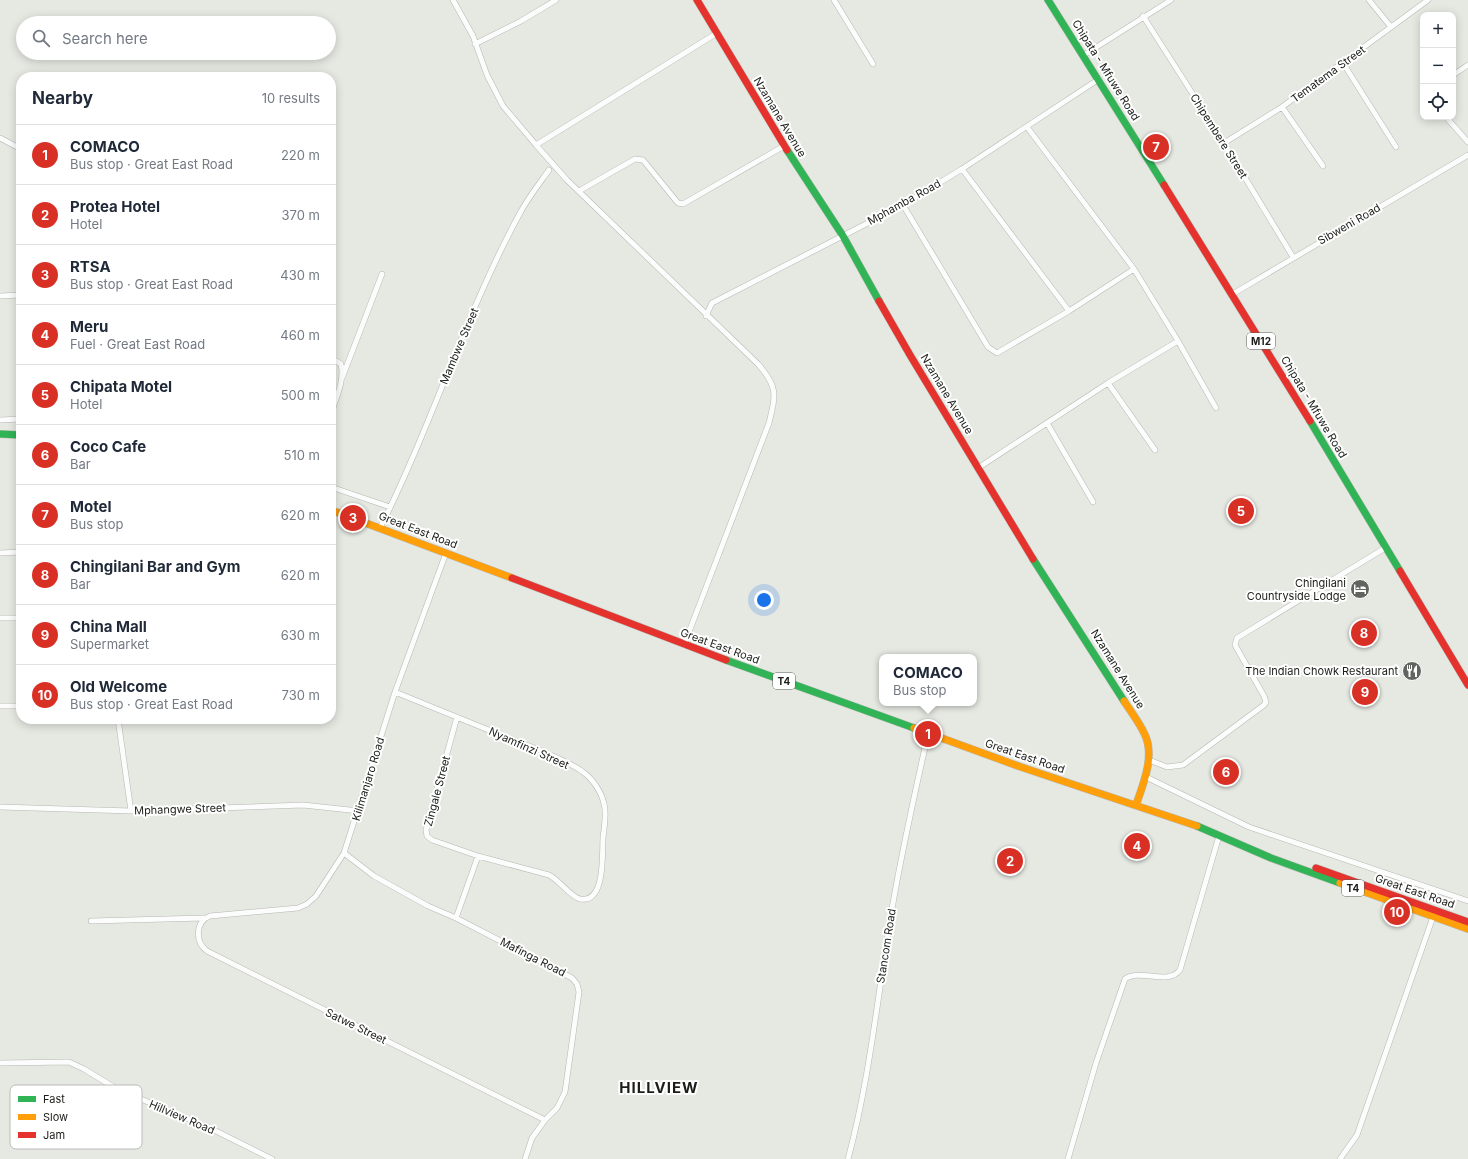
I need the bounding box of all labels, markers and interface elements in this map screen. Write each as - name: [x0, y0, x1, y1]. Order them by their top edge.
- map controls: [1420, 12, 1456, 120]
- button: +: [1420, 12, 1456, 48]
- search box: [16, 16, 336, 60]
- street label: Chipata - Mfuwe Road: [1069, 17, 1143, 123]
- icon: search: [30, 27, 52, 49]
- text: Search here: [62, 29, 148, 48]
- street label: Tematema Street: [1288, 42, 1368, 106]
- button: −: [1420, 48, 1456, 84]
- street label: Nzamane Avenue: [751, 74, 809, 160]
- button: locate: [1420, 84, 1456, 120]
- text: Nearby: [32, 88, 93, 108]
- text: 10 results: [262, 90, 320, 106]
- street label: Chipembere Street: [1187, 91, 1251, 181]
- pin: 7: [1143, 132, 1169, 162]
- text: COMACO: [70, 137, 140, 156]
- text: 1: [42, 147, 48, 163]
- text: 220 m: [281, 147, 320, 163]
- text: Bus stop · Great East Road: [70, 156, 233, 172]
- street label: Mphamba Road: [865, 176, 943, 228]
- text: Protea Hotel: [70, 197, 160, 216]
- street label: Sibweni Road: [1315, 200, 1383, 248]
- text: 2: [41, 207, 49, 223]
- text: 370 m: [282, 207, 320, 223]
- text: Hotel: [70, 216, 102, 232]
- text: RTSA: [70, 257, 111, 276]
- text: 3: [41, 267, 49, 283]
- text: 430 m: [280, 267, 320, 283]
- text: Bus stop · Great East Road: [70, 276, 233, 292]
- street label: Mambwe Street: [437, 305, 482, 386]
- text: Meru: [70, 317, 108, 336]
- text: 4: [41, 327, 49, 343]
- text: 460 m: [280, 327, 320, 343]
- road number: M12: [1247, 333, 1275, 349]
- text: Fuel · Great East Road: [70, 336, 205, 352]
- street label: Nzamane Avenue: [918, 351, 976, 437]
- street label: Chipata - Mfuwe Road: [1278, 353, 1350, 461]
- text: Chipata Motel: [70, 377, 172, 396]
- text: 5: [41, 387, 49, 403]
- text: 500 m: [281, 387, 320, 403]
- text: Hotel: [70, 396, 102, 412]
- text: Coco Cafe: [70, 437, 146, 456]
- text: 6: [41, 447, 49, 463]
- text: 510 m: [284, 447, 320, 463]
- text: Bar: [70, 456, 91, 472]
- pin: 5: [1228, 496, 1254, 526]
- text: Motel: [70, 497, 112, 516]
- pin: 3: [340, 503, 366, 533]
- text: 7: [41, 507, 49, 523]
- text: 620 m: [281, 507, 320, 523]
- street label: Great East Road: [377, 509, 459, 551]
- text: Bus stop: [70, 516, 123, 532]
- text: Chingilani Bar and Gym: [70, 557, 240, 576]
- text: 8: [41, 567, 49, 583]
- text: 620 m: [281, 567, 320, 583]
- text: Bar: [70, 576, 91, 592]
- place label: Chingilani Countryside Lodge: [1247, 576, 1346, 603]
- hotel icon: Chingilani Countryside Lodge: [1349, 578, 1371, 600]
- your location: [754, 590, 774, 610]
- text: China Mall: [70, 617, 147, 636]
- pin: 8: [1351, 618, 1377, 648]
- street label: Great East Road: [678, 625, 762, 667]
- text: 9: [41, 627, 49, 643]
- text: 630 m: [281, 627, 320, 643]
- street label: Nzamane Avenue: [1088, 627, 1148, 711]
- text: Supermarket: [70, 636, 149, 652]
- popup: [879, 654, 977, 706]
- restaurant icon: The Indian Chowk Restaurant: [1401, 660, 1423, 682]
- text: COMACO: [893, 663, 963, 682]
- place label: The Indian Chowk Restaurant: [1245, 664, 1398, 678]
- road number: T4: [773, 673, 795, 689]
- text: Old Welcome: [70, 677, 167, 696]
- pin: 9: [1352, 677, 1378, 707]
- text: Bus stop: [893, 682, 947, 698]
- text: 10: [38, 687, 52, 703]
- text: 730 m: [282, 687, 320, 703]
- text: Bus stop · Great East Road: [70, 696, 233, 712]
- pin: 1: [915, 719, 941, 749]
- street label: Nyamfinzi Street: [487, 724, 572, 772]
- street label: Kilimanjaro Road: [349, 735, 387, 823]
- street label: Great East Road: [983, 736, 1067, 776]
- street label: Zingale Street: [421, 754, 453, 828]
- pin: 6: [1213, 757, 1239, 787]
- street label: Mphangwe Street: [134, 800, 227, 818]
- pin: 4: [1124, 831, 1150, 861]
- pin: 2: [997, 846, 1023, 876]
- street label: Great East Road: [1373, 871, 1457, 911]
- road number: T4: [1342, 880, 1364, 896]
- pin: 10: [1384, 897, 1410, 927]
- street label: Stancom Road: [873, 908, 899, 984]
- street label: Mafinga Road: [498, 934, 568, 980]
- street label: Satwe Street: [323, 1005, 389, 1047]
- district label: HILLVIEW: [619, 1078, 699, 1097]
- legend: [10, 1085, 142, 1149]
- text: Fast: [43, 1092, 65, 1106]
- street label: Hillview Road: [147, 1097, 217, 1137]
- text: Slow: [43, 1110, 68, 1124]
- text: Jam: [43, 1128, 65, 1142]

